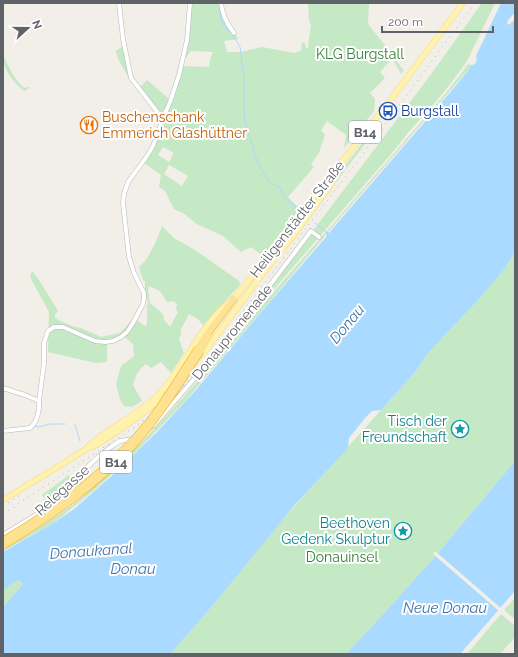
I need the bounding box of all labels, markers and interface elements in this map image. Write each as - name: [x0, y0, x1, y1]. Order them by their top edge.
- north arrow: [8, 8, 48, 48]
- scale bar: [382, 8, 493, 34]
- text: 200 m: [388, 15, 423, 29]
- text: N: [29, 18, 44, 31]
- park label: KLG Burgstall: [316, 46, 404, 62]
- bus stop icon: Burgstall: [378, 101, 398, 121]
- place label: Burgstall: [401, 103, 459, 119]
- place label: Buschenschank Emmerich Glashüttner: [102, 109, 247, 141]
- restaurant icon: Buschenschank Emmerich Glashüttner: [79, 115, 99, 135]
- road number: B14: [349, 121, 381, 143]
- street label: Heiligenstädter Straße: [246, 157, 348, 281]
- street label: Donaupromenade: [189, 281, 275, 383]
- water label: Donau: [326, 301, 369, 347]
- place label: Tisch der Freundschaft: [362, 413, 447, 445]
- place icon: Tisch der Freundschaft: [450, 419, 470, 439]
- road number: B14: [100, 451, 132, 473]
- street label: Relegasse: [32, 462, 92, 518]
- place label: Beethoven Gedenk Skulptur: [281, 515, 390, 547]
- place icon: Beethoven Gedenk Skulptur: [393, 521, 413, 541]
- water label: Donaukanal: [49, 539, 133, 563]
- park label: Donauinsel: [306, 549, 378, 565]
- water label: Donau: [111, 560, 156, 578]
- water label: Neue Donau: [403, 599, 488, 617]

